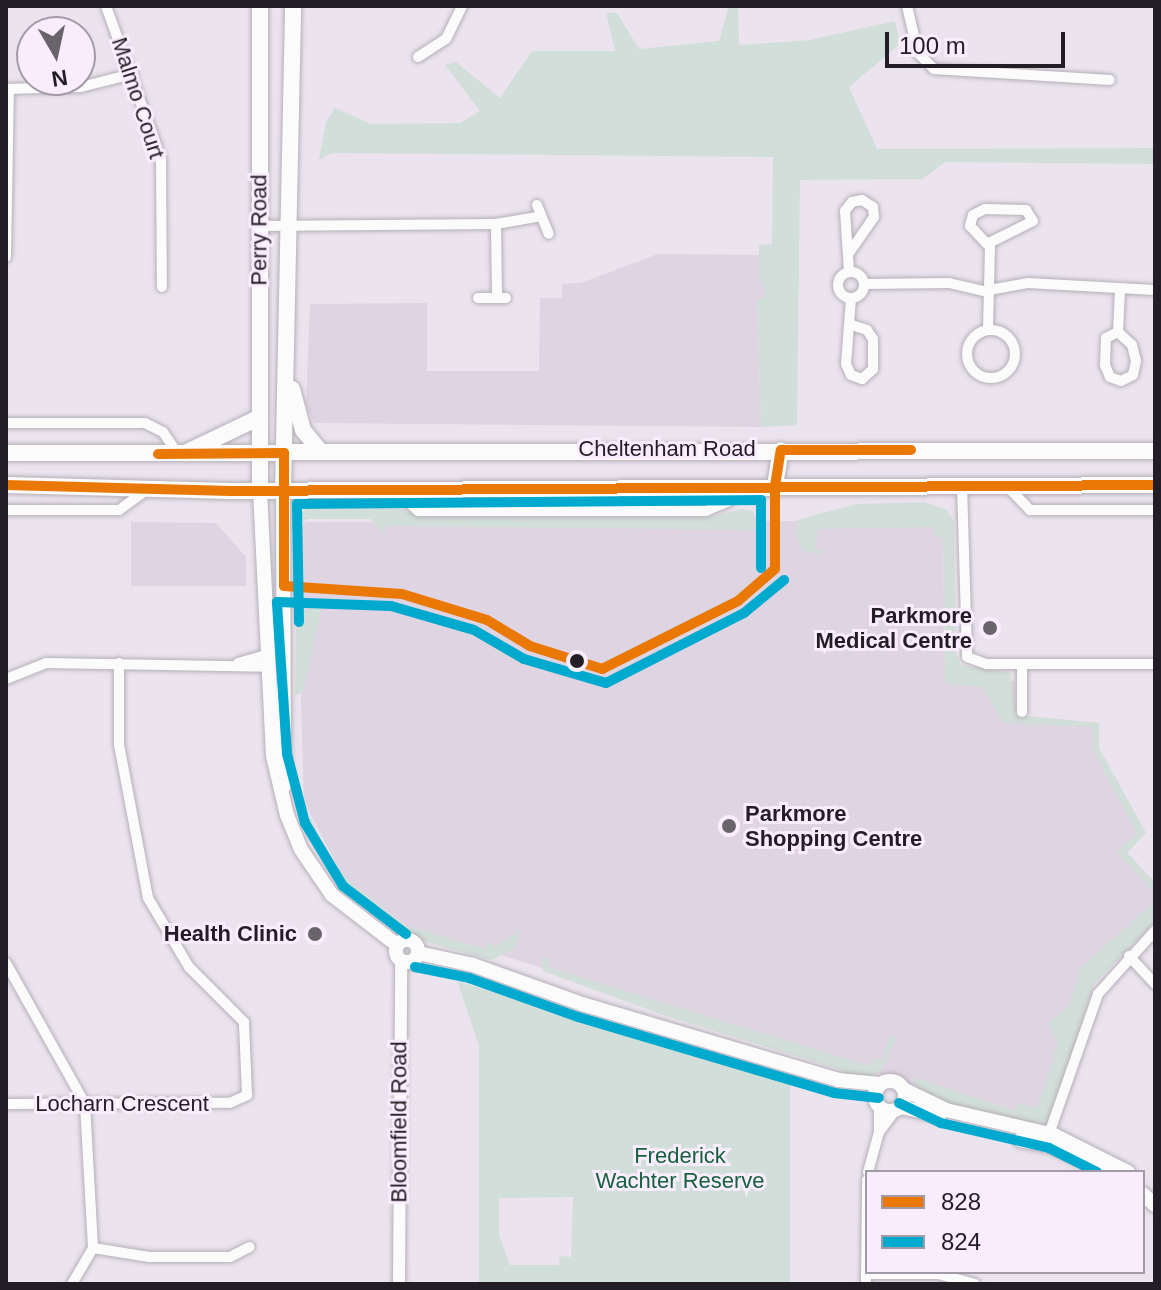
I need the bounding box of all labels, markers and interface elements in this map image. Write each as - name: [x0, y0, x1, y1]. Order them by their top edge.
- north arrow: [16, 16, 96, 96]
- scale bar: [889, 16, 1069, 66]
- text: 100 m: [899, 32, 966, 59]
- street label: Malmo Court: [106, 34, 170, 162]
- text: N: [50, 65, 69, 92]
- street label: Perry Road: [246, 174, 272, 286]
- street label: Cheltenham Road: [578, 436, 756, 462]
- place label: Parkmore Medical Centre: [816, 602, 972, 654]
- marker: Parkmore Medical Centre: [979, 617, 1001, 639]
- unlabelled marker: [569, 653, 585, 669]
- place label: Parkmore Shopping Centre: [745, 800, 922, 852]
- marker: Parkmore Shopping Centre: [720, 817, 738, 835]
- place label: Health Clinic: [164, 921, 297, 947]
- marker: Health Clinic: [304, 923, 326, 945]
- street label: Bloomfield Road: [386, 1041, 412, 1203]
- street label: Locharn Crescent: [35, 1091, 209, 1117]
- park label: Frederick Wachter Reserve: [595, 1142, 765, 1194]
- legend: [865, 1170, 1145, 1274]
- text: 828: [941, 1188, 981, 1215]
- text: 824: [941, 1228, 981, 1255]

